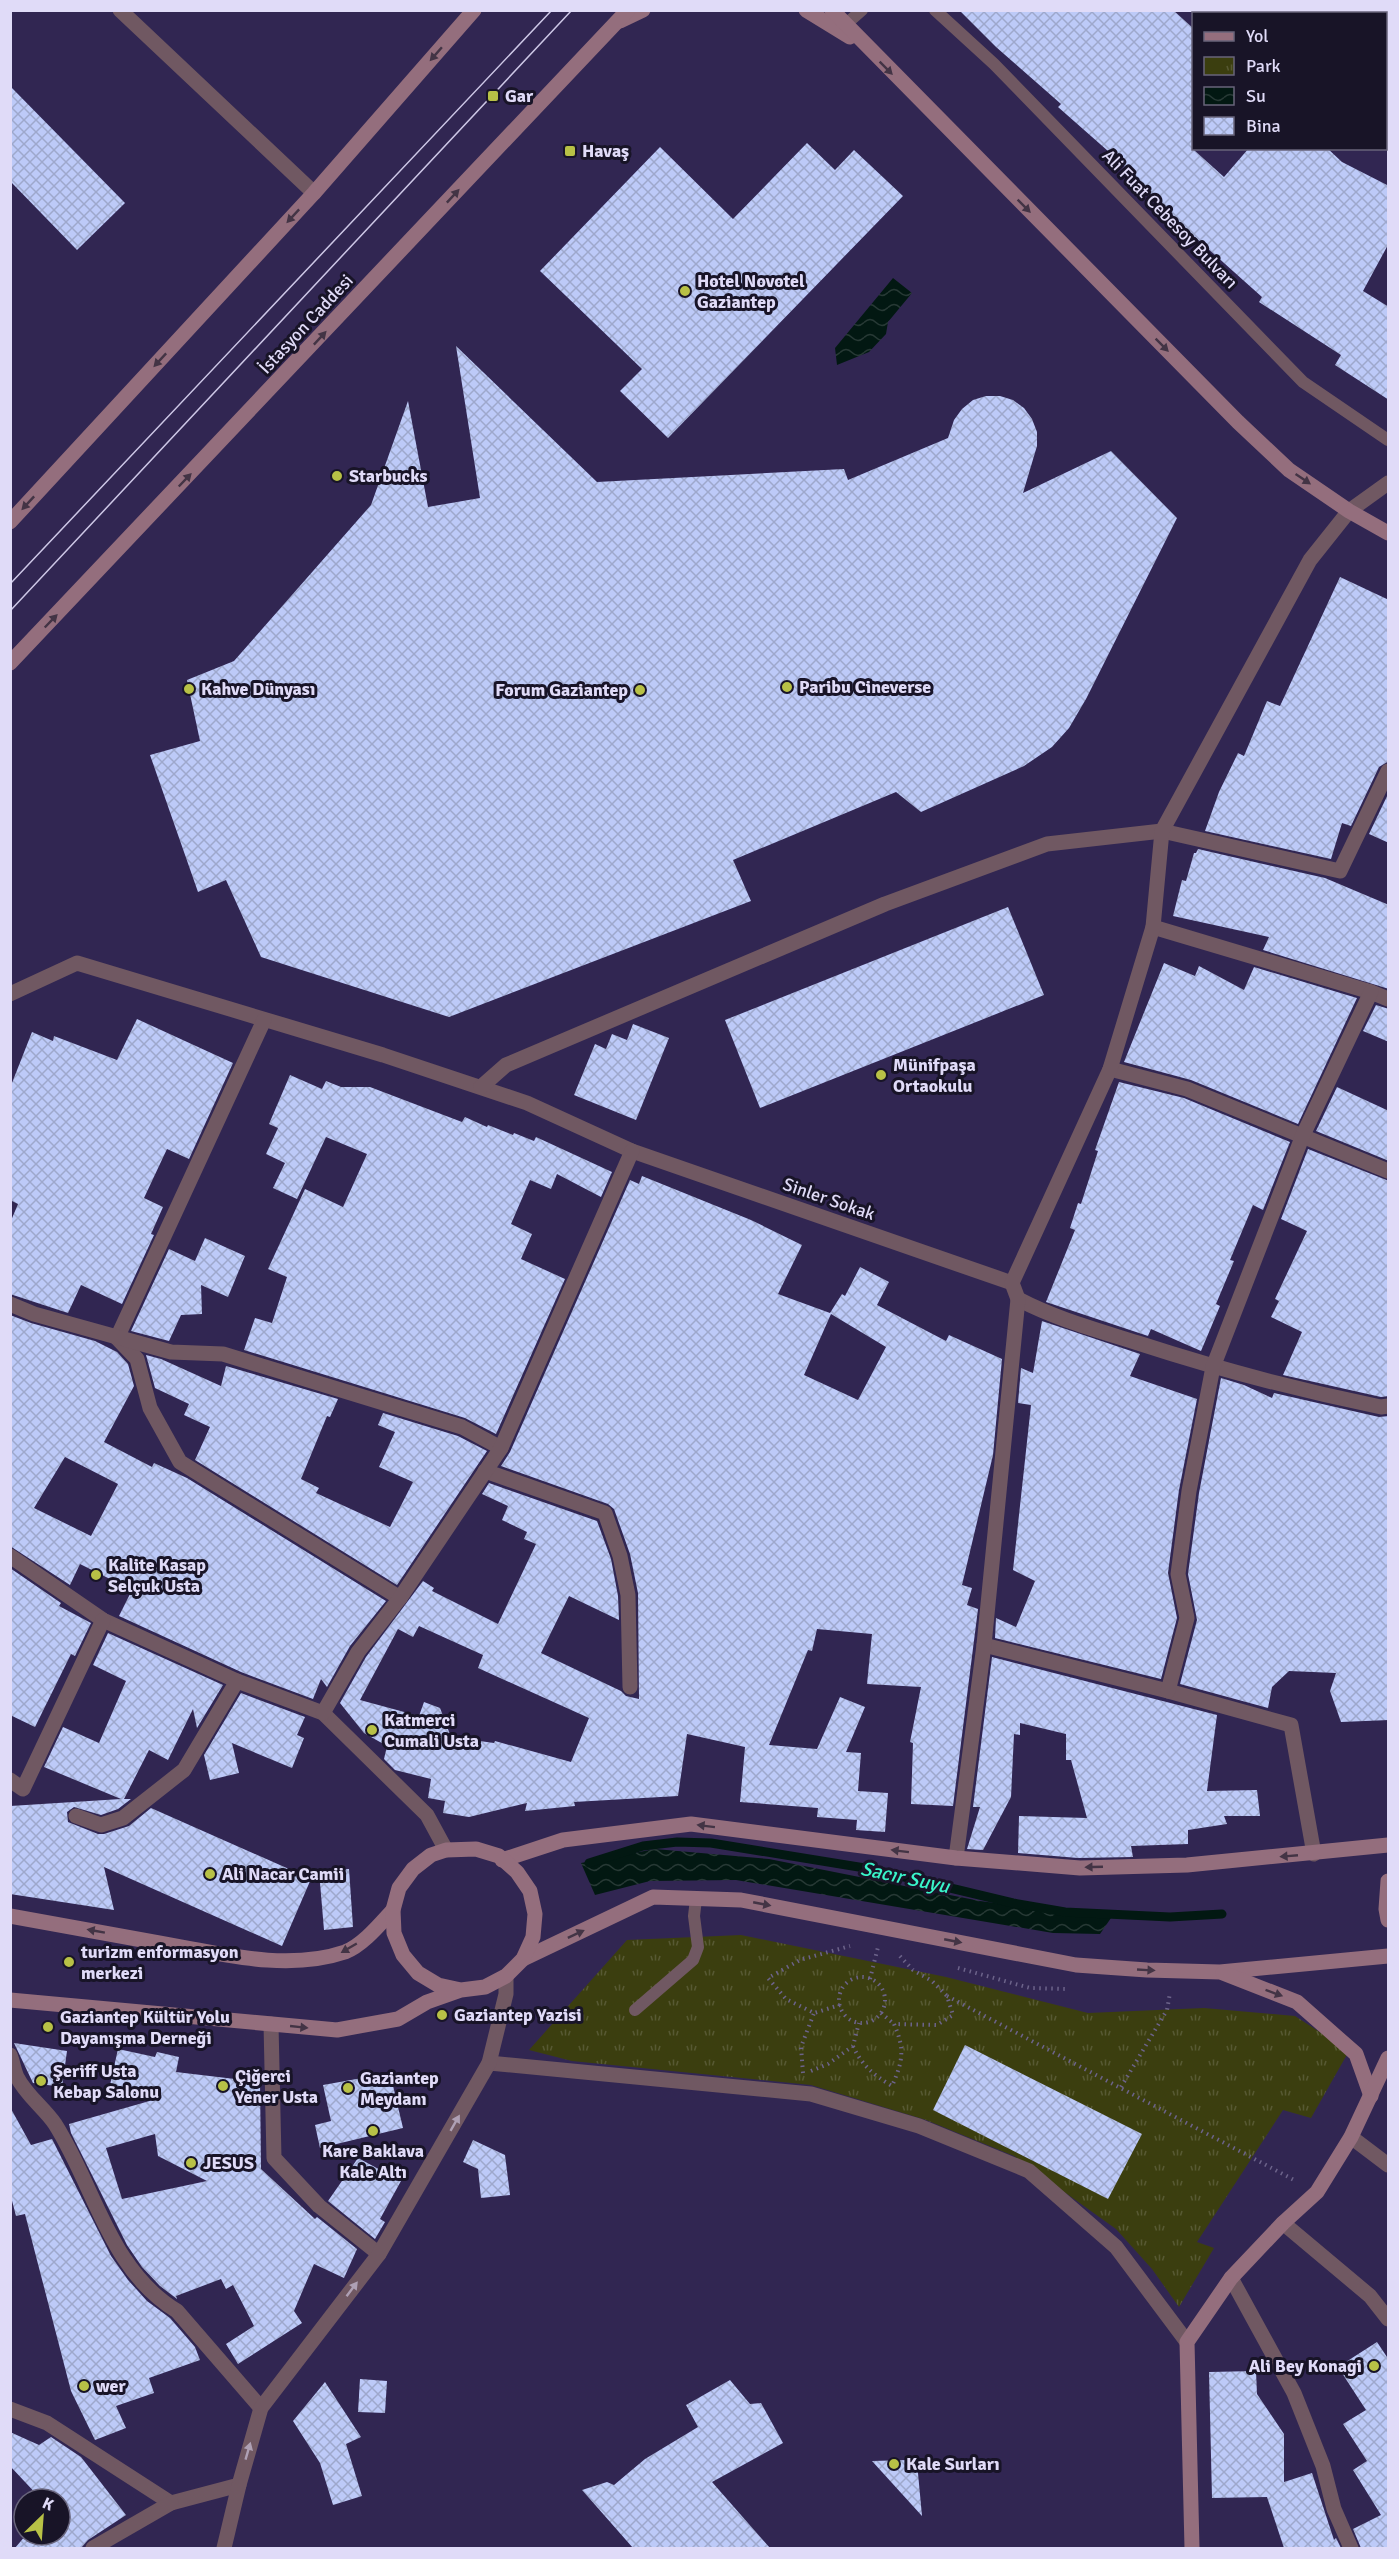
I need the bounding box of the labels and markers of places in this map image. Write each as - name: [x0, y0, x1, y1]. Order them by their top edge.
- place label: Gar: [505, 85, 534, 107]
- marker: Gar: [486, 89, 500, 103]
- place label: Havaş: [582, 140, 629, 162]
- marker: Havaş: [563, 144, 577, 158]
- place label: Hotel Novotel Gaziantep: [697, 270, 805, 313]
- marker: Hotel Novotel Gaziantep: [678, 284, 692, 298]
- place label: Starbucks: [349, 465, 428, 487]
- marker: Starbucks: [330, 469, 344, 483]
- place label: Paribu Cineverse: [799, 676, 931, 698]
- place label: Kahve Dünyası: [201, 678, 315, 700]
- place label: Forum Gaziantep: [495, 679, 628, 701]
- marker: Paribu Cineverse: [780, 680, 794, 694]
- marker: Kahve Dünyası: [182, 682, 196, 696]
- marker: Forum Gaziantep: [633, 683, 647, 697]
- place label: Münifpaşa Ortaokulu: [893, 1054, 976, 1097]
- marker: Münifpaşa Ortaokulu: [874, 1068, 888, 1082]
- place label: Kalite Kasap Selçuk Usta: [108, 1554, 206, 1597]
- marker: Kalite Kasap Selçuk Usta: [89, 1568, 103, 1582]
- place label: Katmerci Cumali Usta: [384, 1709, 479, 1752]
- marker: Katmerci Cumali Usta: [365, 1723, 379, 1737]
- place label: Ali Nacar Camii: [222, 1863, 344, 1885]
- marker: Ali Nacar Camii: [203, 1867, 217, 1881]
- place label: turizm enformasyon merkezi: [80, 1941, 239, 1984]
- marker: turizm enformasyon merkezi: [62, 1955, 76, 1969]
- place label: Gaziantep Yazisi: [454, 2004, 582, 2026]
- place label: Gaziantep Kültür Yolu Dayanışma Derneği: [60, 2006, 230, 2049]
- marker: Gaziantep Yazisi: [435, 2008, 449, 2022]
- marker: Gaziantep Kültür Yolu Dayanışma Derneği: [41, 2020, 55, 2034]
- place label: Şeriff Usta Kebap Salonu: [53, 2060, 159, 2103]
- place label: Çiğerci Yener Usta: [234, 2065, 318, 2108]
- place label: Gaziantep Meydanı: [360, 2067, 439, 2110]
- marker: Şeriff Usta Kebap Salonu: [34, 2074, 48, 2088]
- marker: Çiğerci Yener Usta: [216, 2079, 230, 2093]
- marker: Gaziantep Meydanı: [341, 2081, 355, 2095]
- marker: Kare Baklava Kale Altı: [366, 2124, 380, 2138]
- place label: Kare Baklava Kale Altı: [322, 2140, 424, 2183]
- place label: JESUS: [203, 2152, 254, 2174]
- marker: JESUS: [184, 2156, 198, 2170]
- place label: Ali Bey Konagi: [1249, 2355, 1362, 2377]
- marker: Ali Bey Konagi: [1367, 2359, 1381, 2373]
- place label: wer: [96, 2375, 126, 2397]
- marker: wer: [77, 2379, 91, 2393]
- place label: Kale Surları: [906, 2453, 1000, 2475]
- marker: Kale Surları: [887, 2457, 901, 2471]

